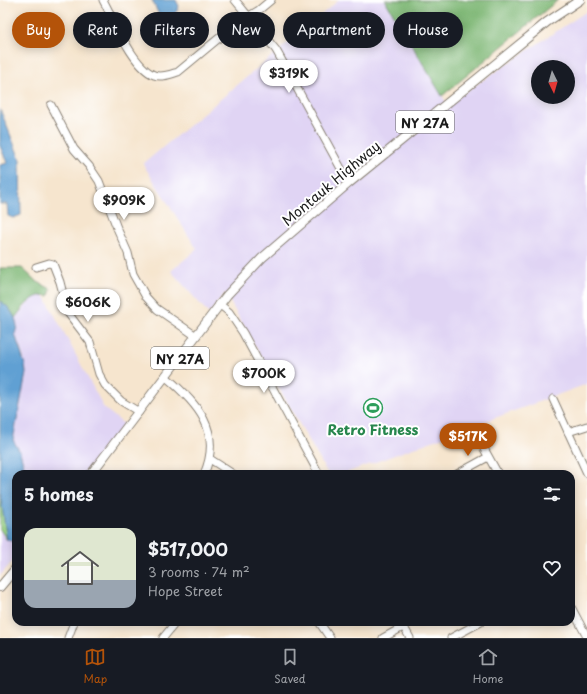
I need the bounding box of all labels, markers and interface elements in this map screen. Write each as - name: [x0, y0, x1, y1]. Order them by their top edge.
- chip: Buy: [12, 12, 65, 48]
- chip: Rent: [73, 12, 132, 48]
- chip: Filters: [140, 12, 209, 48]
- chip: New: [217, 12, 275, 48]
- chip: Apartment: [283, 12, 385, 48]
- chip: House: [393, 12, 463, 48]
- pin: $319K: [261, 60, 317, 94]
- north arrow: [531, 60, 575, 104]
- map controls: [531, 60, 575, 104]
- text: $319K: [269, 63, 309, 82]
- road number: NY 27A: [396, 111, 454, 133]
- street label: Montauk Highway: [277, 135, 385, 231]
- pin: $909K: [96, 187, 152, 221]
- text: $909K: [102, 190, 146, 209]
- pin: $606K: [60, 289, 116, 323]
- text: $606K: [65, 292, 111, 311]
- road number: NY 27A: [151, 347, 209, 369]
- pin: $700K: [236, 360, 292, 394]
- text: $700K: [242, 363, 286, 382]
- sports icon: Retro Fitness: [362, 397, 384, 419]
- place label: Retro Fitness: [328, 419, 419, 440]
- pin: $517K: [440, 423, 496, 457]
- text: $517K: [449, 426, 487, 445]
- text: 5 homes: [24, 481, 94, 507]
- icon: filters: [541, 483, 563, 505]
- text: $517,000: [148, 536, 228, 562]
- icon: home: [56, 544, 104, 592]
- icon: heart: [541, 557, 563, 579]
- text: 3 rooms · 74 m²: [148, 562, 250, 581]
- text: Hope Street: [148, 581, 223, 600]
- tab: Map: [84, 646, 107, 687]
- tab: Saved: [274, 646, 306, 687]
- tab: Home: [473, 646, 503, 687]

